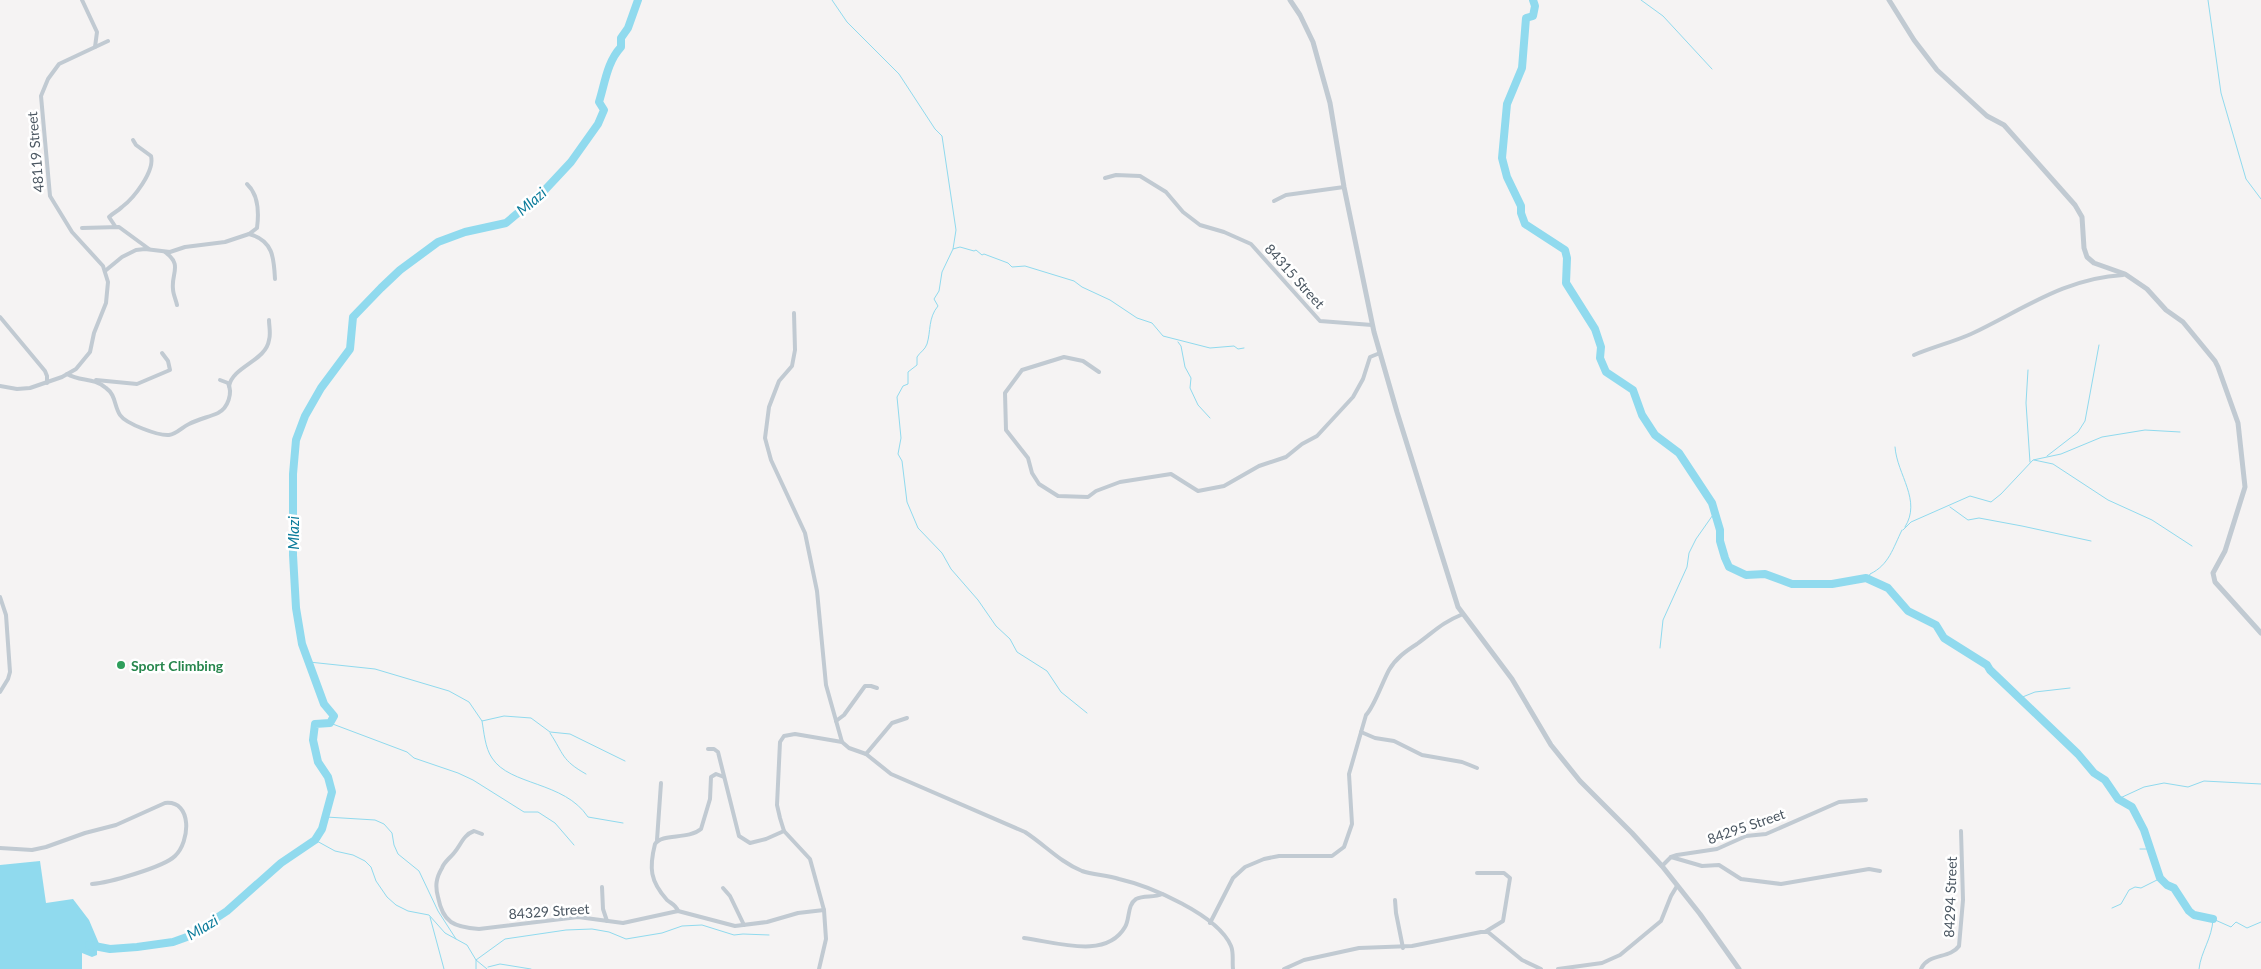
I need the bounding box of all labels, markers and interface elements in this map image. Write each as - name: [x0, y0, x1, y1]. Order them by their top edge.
- street label: 48119 Street: [23, 111, 47, 193]
- water label: Mlazi: [512, 183, 550, 219]
- street label: 84315 Street: [1262, 240, 1328, 312]
- water label: Mlazi: [284, 516, 302, 550]
- place label: Sport Climbing: [131, 657, 224, 674]
- marker: Sport Climbing: [115, 659, 127, 671]
- street label: 84295 Street: [1705, 805, 1787, 847]
- street label: 84294 Street: [1940, 856, 1960, 938]
- street label: 84329 Street: [508, 900, 590, 922]
- water label: Mlazi: [183, 910, 222, 943]

